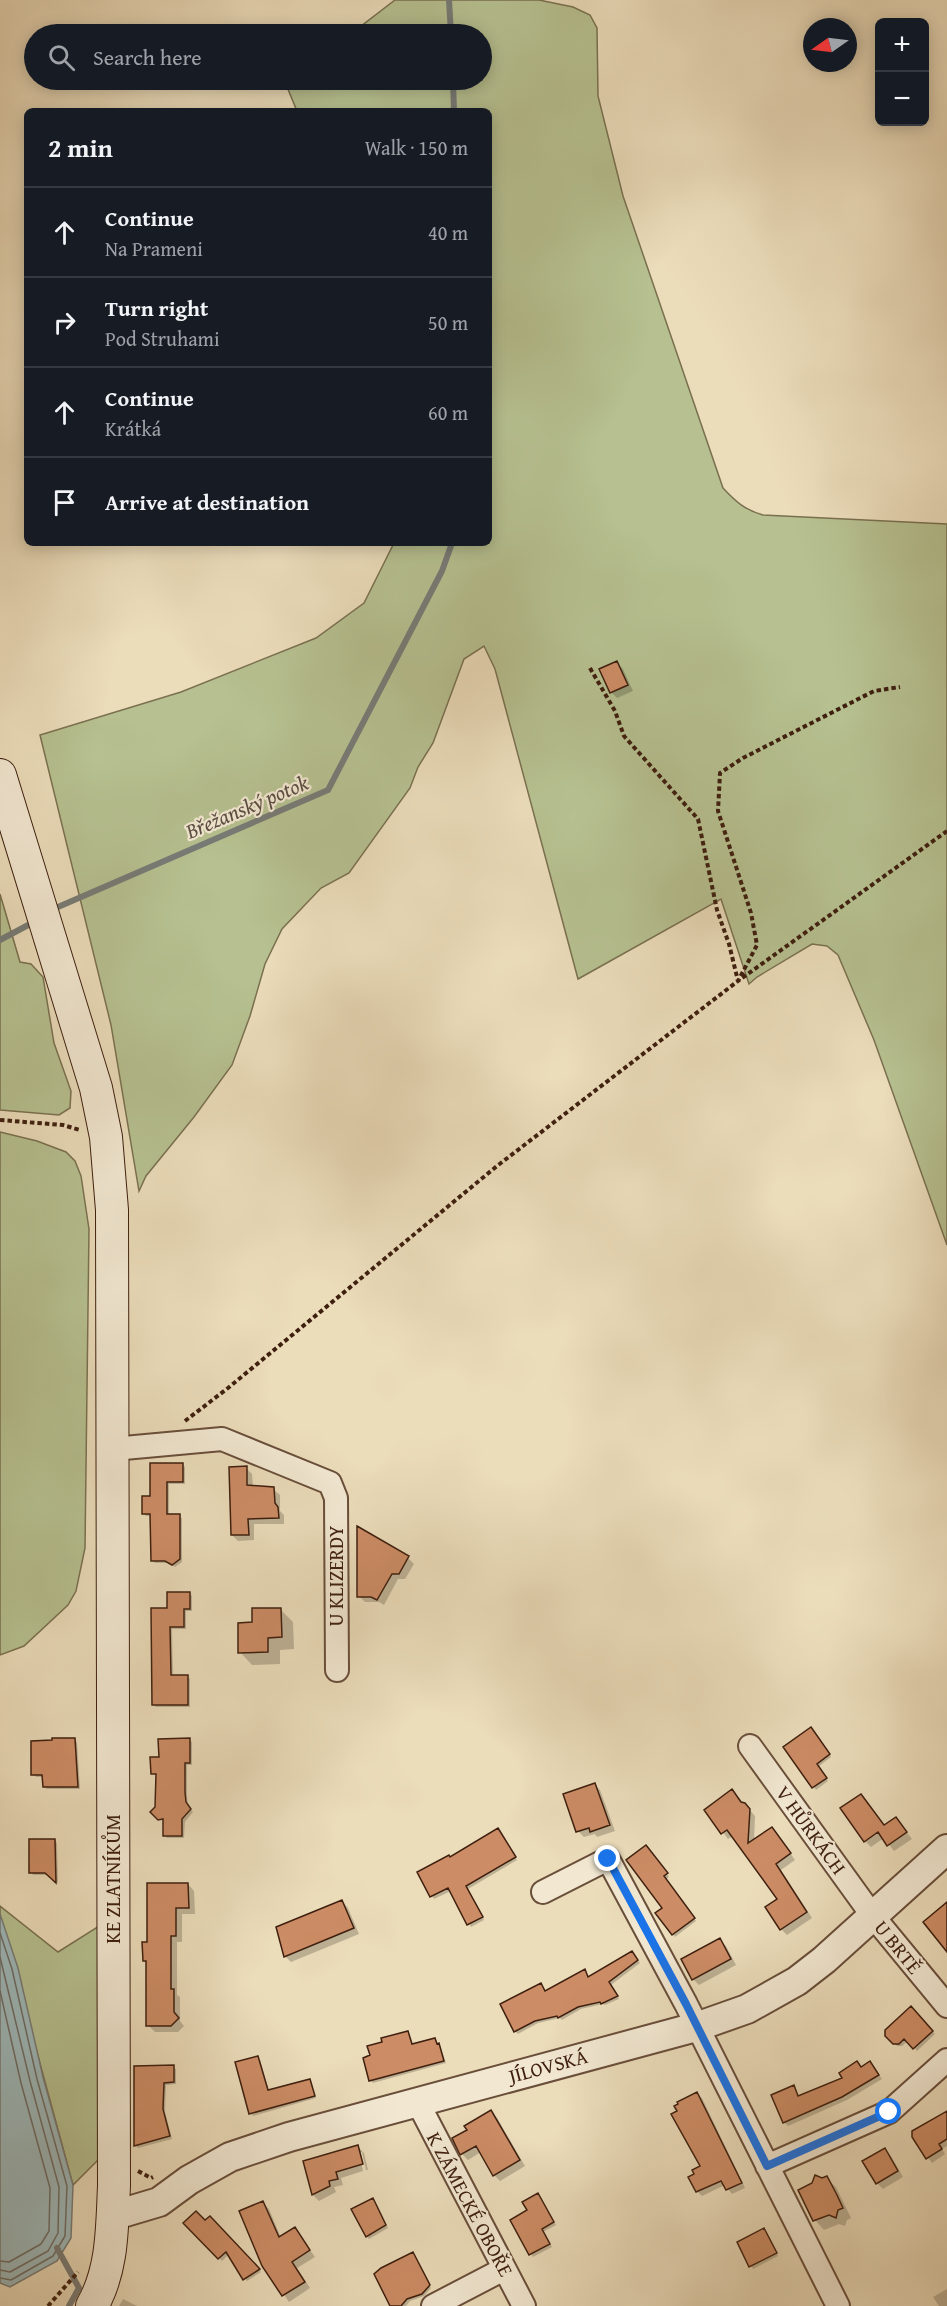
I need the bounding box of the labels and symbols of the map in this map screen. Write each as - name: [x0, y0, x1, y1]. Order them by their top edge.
- north arrow: [803, 18, 857, 72]
- water label: Břežanský potok: [180, 767, 313, 847]
- street label: U KLIZERDY: [321, 1525, 350, 1627]
- street label: V HŮRKÁCH: [769, 1779, 854, 1880]
- street label: KE ZLATNÍKŮM: [98, 1814, 127, 1944]
- route end: [594, 1845, 620, 1871]
- street label: U BRTĚ: [868, 1914, 929, 1980]
- street label: JÍLOVSKÁ: [502, 2041, 591, 2091]
- route start: [875, 2098, 901, 2124]
- street label: K ZÁMECKÉ OBOŘE: [420, 2126, 521, 2281]

